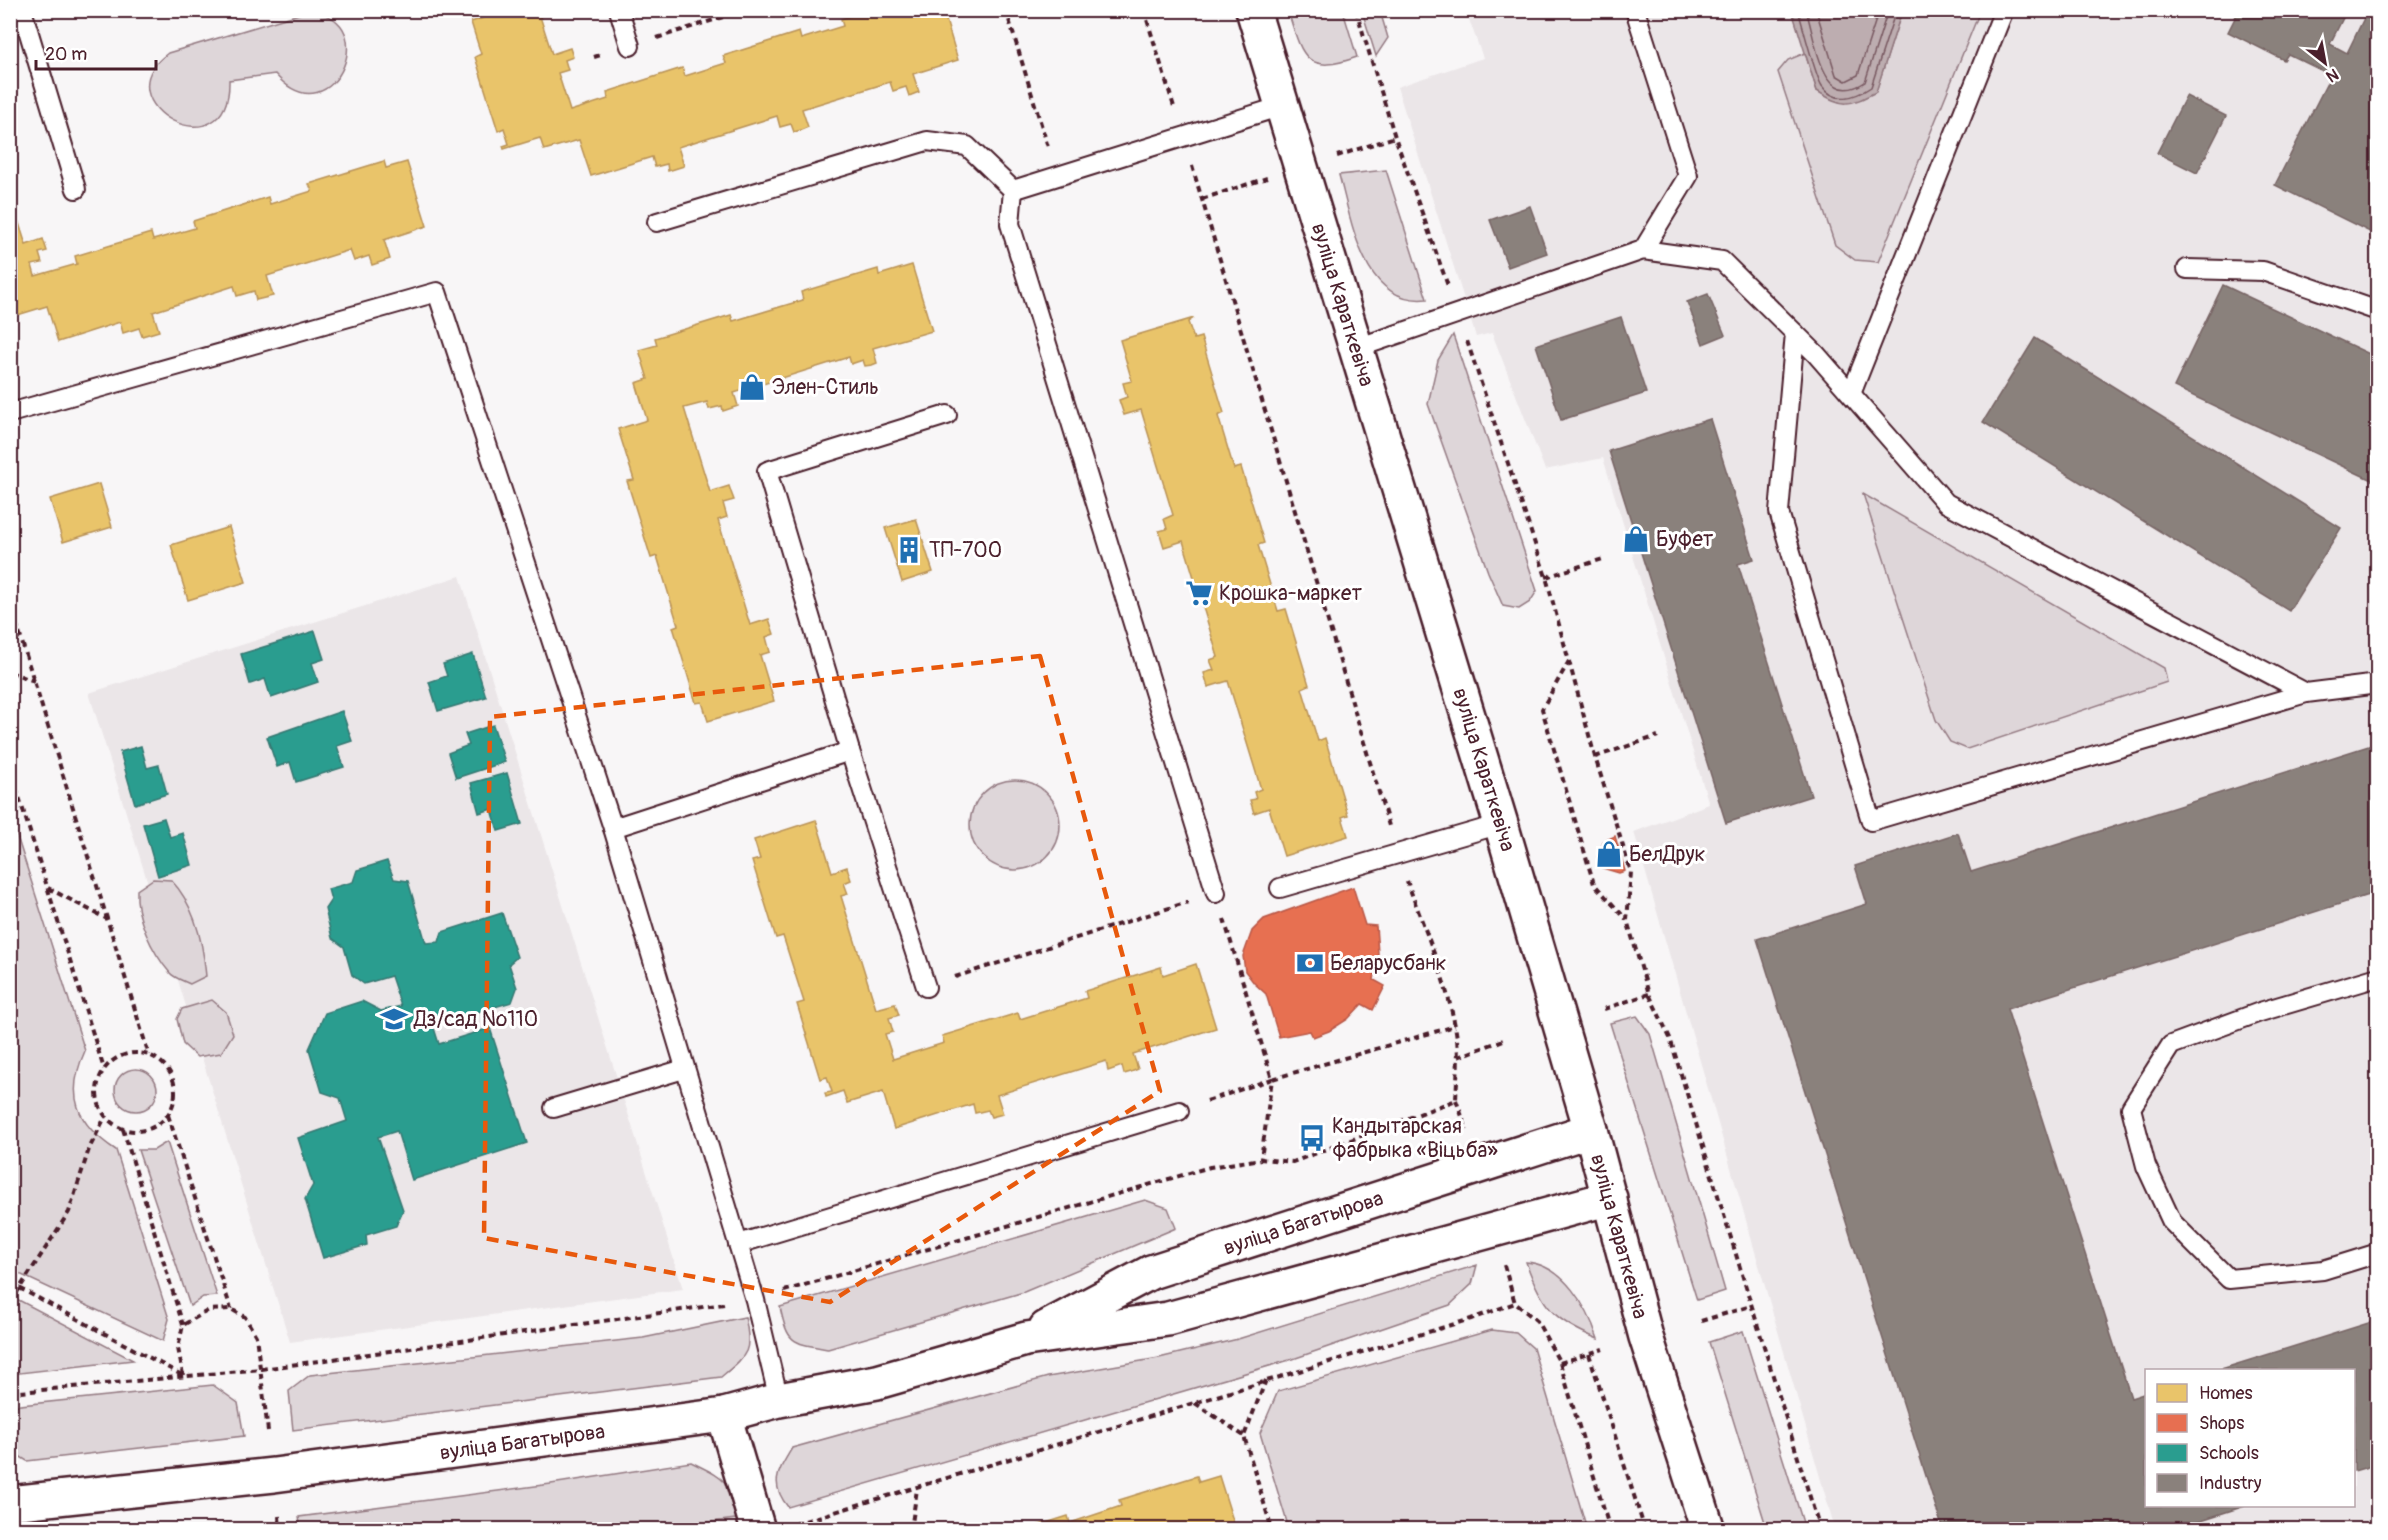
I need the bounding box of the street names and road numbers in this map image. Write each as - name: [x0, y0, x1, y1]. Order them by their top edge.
- street label: вуліца Караткевіча: [1305, 220, 1380, 390]
- street label: вуліца Караткевіча: [1447, 685, 1522, 854]
- street label: вуліца Караткевіча: [1584, 1151, 1654, 1322]
- street label: вуліца Багатырова: [1220, 1184, 1387, 1261]
- street label: вуліца Багатырова: [438, 1418, 607, 1466]

